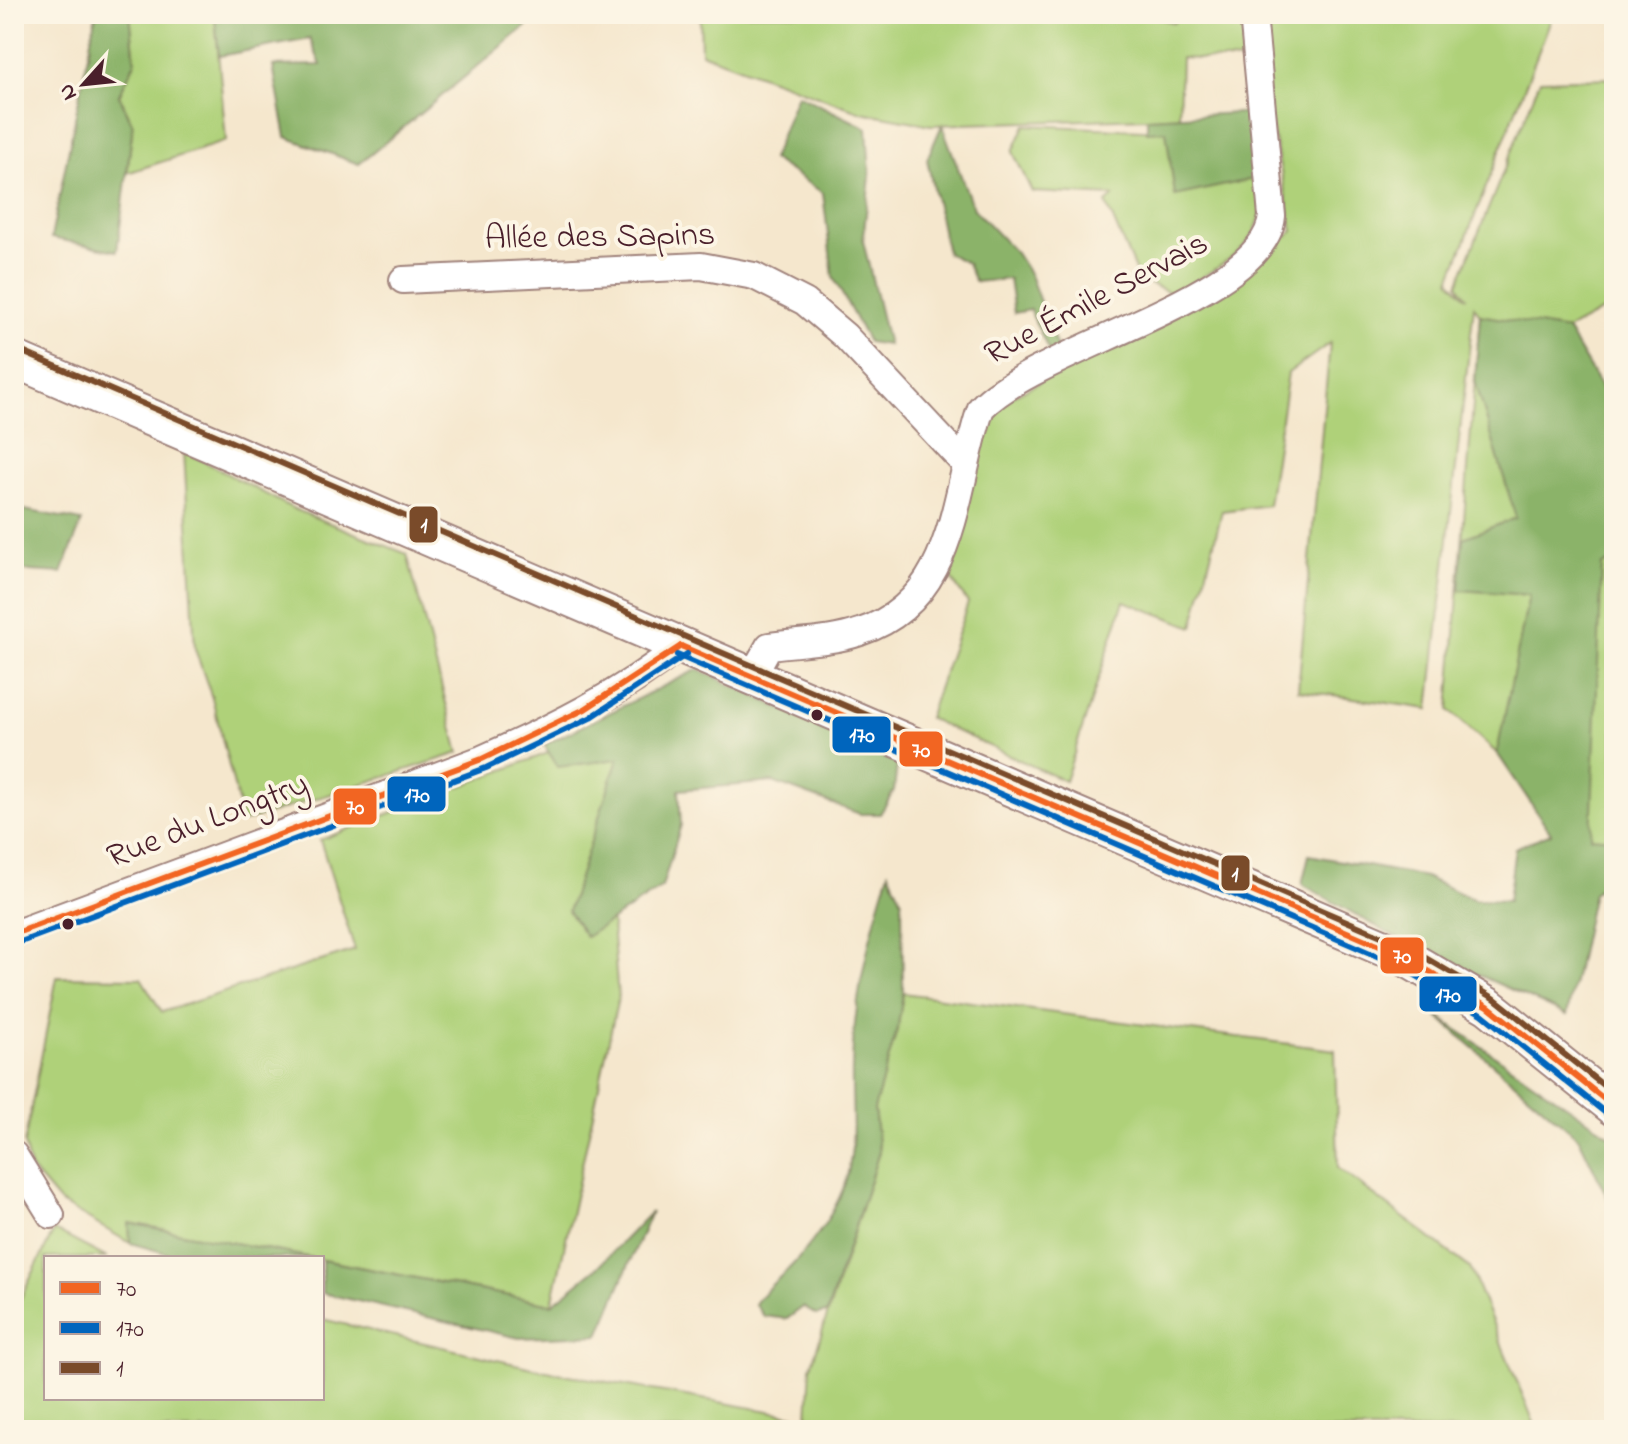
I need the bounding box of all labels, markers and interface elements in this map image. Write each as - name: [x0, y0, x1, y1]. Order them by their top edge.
- north arrow: [44, 44, 124, 124]
- text: N: [51, 78, 86, 106]
- street label: Allée des Sapins: [484, 211, 716, 265]
- street label: Rue Émile Servais: [976, 220, 1218, 380]
- line badge: 1: [408, 505, 439, 544]
- text: 1: [421, 511, 428, 543]
- unlabelled marker: [809, 707, 825, 723]
- line badge: 170: [831, 715, 892, 754]
- text: 170: [849, 721, 875, 753]
- line badge: 70: [898, 730, 944, 768]
- text: 70: [912, 736, 931, 768]
- street label: Rue du Longtry: [100, 761, 316, 883]
- line badge: 170: [386, 775, 447, 813]
- text: 170: [404, 781, 430, 813]
- line badge: 70: [332, 787, 378, 826]
- text: 70: [346, 793, 365, 825]
- line badge: 1: [1220, 854, 1251, 892]
- text: 1: [1232, 860, 1239, 892]
- unlabelled marker: [60, 916, 76, 932]
- line badge: 70: [1379, 936, 1425, 975]
- text: 70: [1393, 942, 1412, 974]
- line badge: 170: [1418, 975, 1478, 1013]
- text: 170: [1435, 981, 1461, 1013]
- legend: [44, 1256, 324, 1400]
- text: 70: [116, 1273, 136, 1308]
- text: 170: [116, 1313, 144, 1348]
- text: 1: [116, 1353, 124, 1388]

